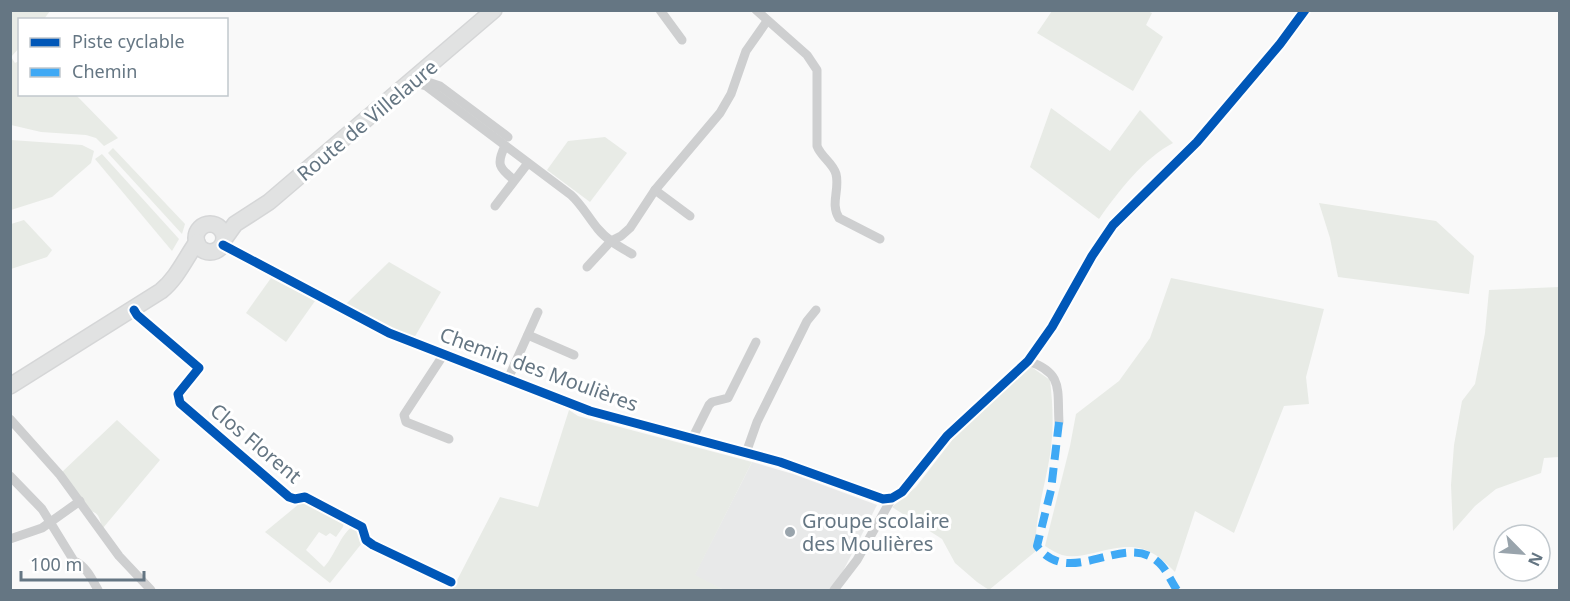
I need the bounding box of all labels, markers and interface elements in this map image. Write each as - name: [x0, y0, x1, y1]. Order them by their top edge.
- legend: [18, 18, 228, 96]
- text: Piste cyclable: [72, 29, 185, 53]
- street label: Route de Villelaure: [291, 53, 443, 187]
- text: Chemin: [72, 59, 137, 83]
- street label: Chemin des Moulières: [436, 321, 642, 417]
- street label: Clos Florent: [205, 397, 307, 489]
- place label: Groupe scolaire des Moulières: [802, 507, 950, 557]
- north arrow: [1492, 523, 1552, 583]
- marker: Groupe scolaire des Moulières: [783, 525, 797, 539]
- scale bar: [21, 544, 144, 582]
- text: N: [1523, 549, 1548, 570]
- text: 100 m: [30, 552, 82, 576]

